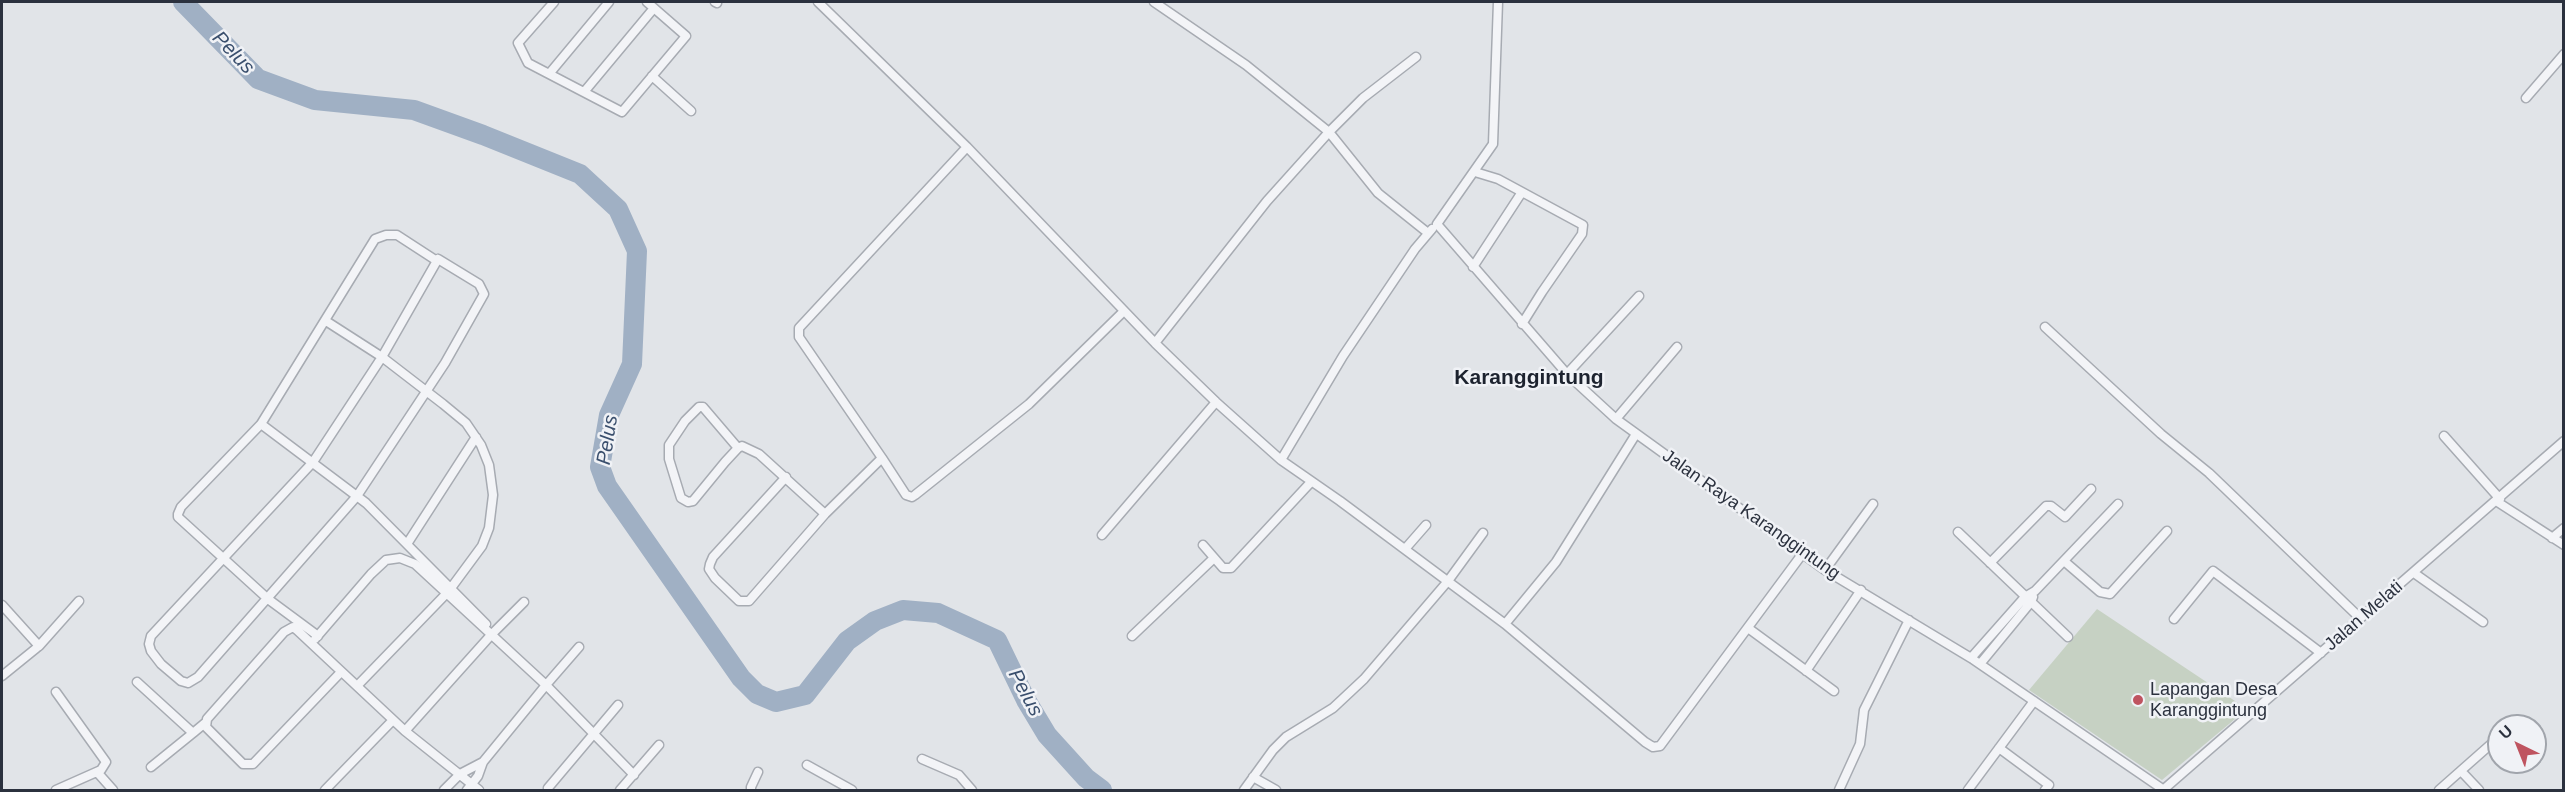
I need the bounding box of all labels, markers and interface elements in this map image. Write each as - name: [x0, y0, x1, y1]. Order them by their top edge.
- water label: Pelus: [207, 27, 259, 79]
- district label: Karanggintung: [1454, 365, 1604, 391]
- water label: Pelus: [592, 413, 624, 467]
- street label: Jalan Raya Karanggintung: [1658, 445, 1844, 585]
- street label: Jalan Melati: [2321, 576, 2407, 656]
- water label: Pelus: [1003, 665, 1047, 721]
- place label: Lapangan Desa Karanggintung: [2150, 679, 2277, 722]
- marker: Lapangan Desa Karanggintung: [2131, 693, 2145, 707]
- north arrow: [2487, 714, 2547, 774]
- text: U: [2496, 722, 2516, 742]

